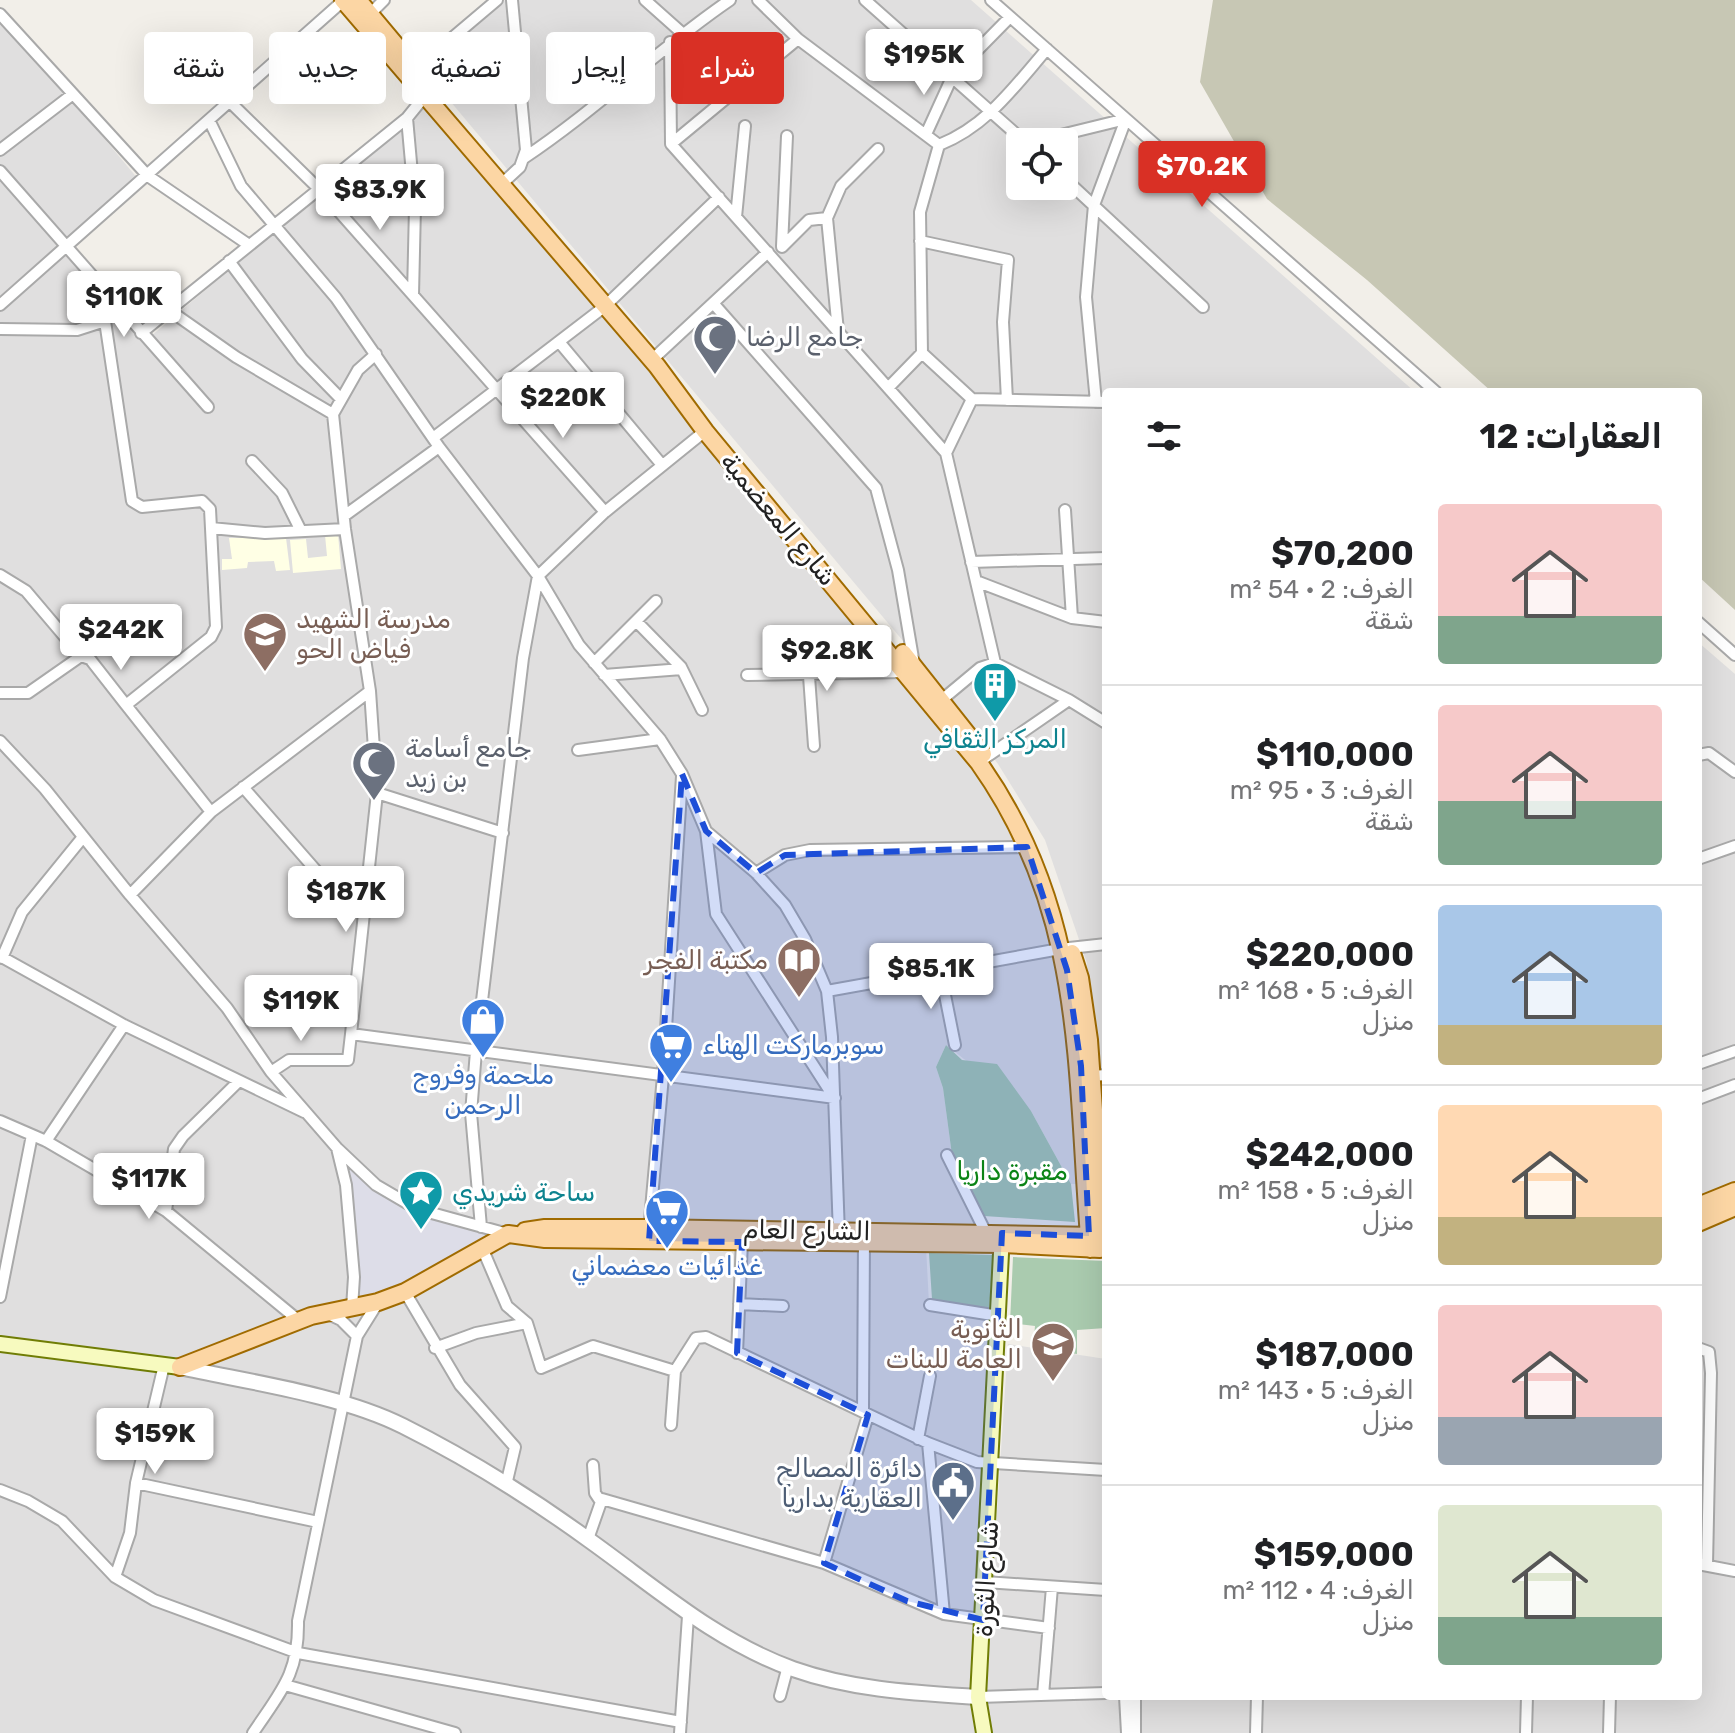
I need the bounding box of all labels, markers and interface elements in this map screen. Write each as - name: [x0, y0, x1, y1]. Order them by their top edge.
- pin: $195K: [868, 29, 980, 97]
- chip: شقة: [144, 32, 253, 104]
- chip: جديد: [269, 32, 386, 104]
- chip: تصفية: [402, 32, 530, 104]
- chip: إيجار: [546, 32, 655, 104]
- chip: شراء: [671, 32, 784, 104]
- text: $195K: [884, 39, 965, 70]
- map controls: [1006, 128, 1078, 200]
- button: locate: [1006, 128, 1078, 200]
- pin: $70.2K: [1137, 141, 1267, 209]
- text: $70.2K: [1156, 151, 1248, 182]
- pin: $83.9K: [315, 164, 445, 232]
- text: $83.9K: [334, 174, 426, 205]
- pin: $110K: [68, 271, 180, 339]
- text: $110K: [85, 281, 163, 312]
- mosque icon: جامع الرضا: [691, 313, 739, 376]
- place label: جامع الرضا: [746, 322, 863, 356]
- pin: $220K: [507, 372, 619, 440]
- text: $220K: [520, 382, 606, 413]
- icon: filters: [1142, 414, 1186, 458]
- text: العقارات: 12: [1479, 416, 1662, 457]
- street label: شارع المعضمية: [712, 446, 843, 594]
- text: $70,200: [1271, 533, 1414, 574]
- icon: home: [1502, 536, 1598, 632]
- text: الغرف: 2 · 54 m²: [1229, 574, 1414, 605]
- pin: $242K: [65, 604, 177, 672]
- place label: مدرسة الشهيد فياض الحو: [296, 604, 451, 665]
- text: شقة: [1365, 605, 1414, 636]
- school or university icon: مدرسة الشهيد فياض الحو: [241, 610, 289, 673]
- text: $242K: [78, 614, 164, 645]
- pin: $92.8K: [762, 625, 892, 693]
- text: $92.8K: [780, 635, 874, 666]
- building icon: المركز الثقافي: [971, 660, 1019, 723]
- place label: المركز الثقافي: [923, 724, 1067, 759]
- place label: جامع أسامة بن زيد: [405, 733, 532, 794]
- text: $110,000: [1256, 734, 1414, 775]
- icon: home: [1502, 737, 1598, 833]
- mosque icon: جامع أسامة بن زيد: [350, 739, 398, 802]
- text: الغرف: 3 · 95 m²: [1230, 775, 1414, 806]
- text: شقة: [1365, 806, 1414, 837]
- pin: $187K: [290, 866, 402, 934]
- text: $187K: [306, 876, 386, 907]
- text: $220,000: [1246, 934, 1414, 975]
- library icon: مكتبة الفجر: [775, 936, 823, 999]
- icon: home: [1502, 937, 1598, 1033]
- pin: $85.1K: [866, 943, 996, 1011]
- place label: مكتبة الفجر: [642, 945, 768, 976]
- text: $85.1K: [887, 953, 975, 984]
- pin: $119K: [245, 975, 357, 1043]
- text: الغرف: 5 · 168 m²: [1217, 975, 1414, 1006]
- text: $119K: [262, 985, 340, 1016]
- shop icon: ملحمة وفروج الرحمن: [459, 996, 507, 1059]
- text: منزل: [1362, 1006, 1414, 1037]
- supermarket icon: سوبرماركت الهناء: [647, 1021, 695, 1084]
- place label: سوبرماركت الهناء: [702, 1030, 885, 1061]
- place label: ملحمة وفروج الرحمن: [412, 1060, 554, 1121]
- text: $242,000: [1245, 1134, 1414, 1175]
- icon: home: [1502, 1137, 1598, 1233]
- pin: $117K: [93, 1153, 205, 1221]
- park label: مقبرة داريا: [956, 1156, 1068, 1187]
- text: $117K: [111, 1163, 187, 1194]
- place icon: ساحة شريدي: [397, 1168, 445, 1231]
- text: الغرف: 5 · 158 m²: [1218, 1175, 1414, 1206]
- place label: ساحة شريدي: [452, 1177, 595, 1210]
- supermarket icon: غذائيات معضماني: [643, 1187, 691, 1250]
- text: منزل: [1362, 1206, 1414, 1237]
- street label: الشارع العام: [743, 1214, 871, 1249]
- place label: غذائيات معضماني: [571, 1251, 763, 1286]
- place label: الثانوية العامة للبنات: [886, 1314, 1022, 1375]
- school or university icon: الثانوية العامة للبنات: [1029, 1320, 1077, 1383]
- text: $187,000: [1255, 1334, 1414, 1375]
- icon: home: [1502, 1337, 1598, 1433]
- text: الغرف: 5 · 143 m²: [1218, 1375, 1414, 1406]
- text: منزل: [1362, 1406, 1414, 1437]
- pin: $159K: [99, 1408, 211, 1476]
- text: $159K: [115, 1418, 196, 1449]
- place label: دائرة المصالح العقارية بداريا: [776, 1453, 922, 1514]
- public building icon: دائرة المصالح العقارية بداريا: [929, 1459, 977, 1522]
- street label: شارع الثورة: [968, 1520, 1007, 1638]
- text: $159,000: [1254, 1534, 1414, 1575]
- icon: home: [1502, 1537, 1598, 1633]
- text: الغرف: 4 · 112 m²: [1222, 1575, 1414, 1606]
- text: منزل: [1362, 1606, 1414, 1637]

